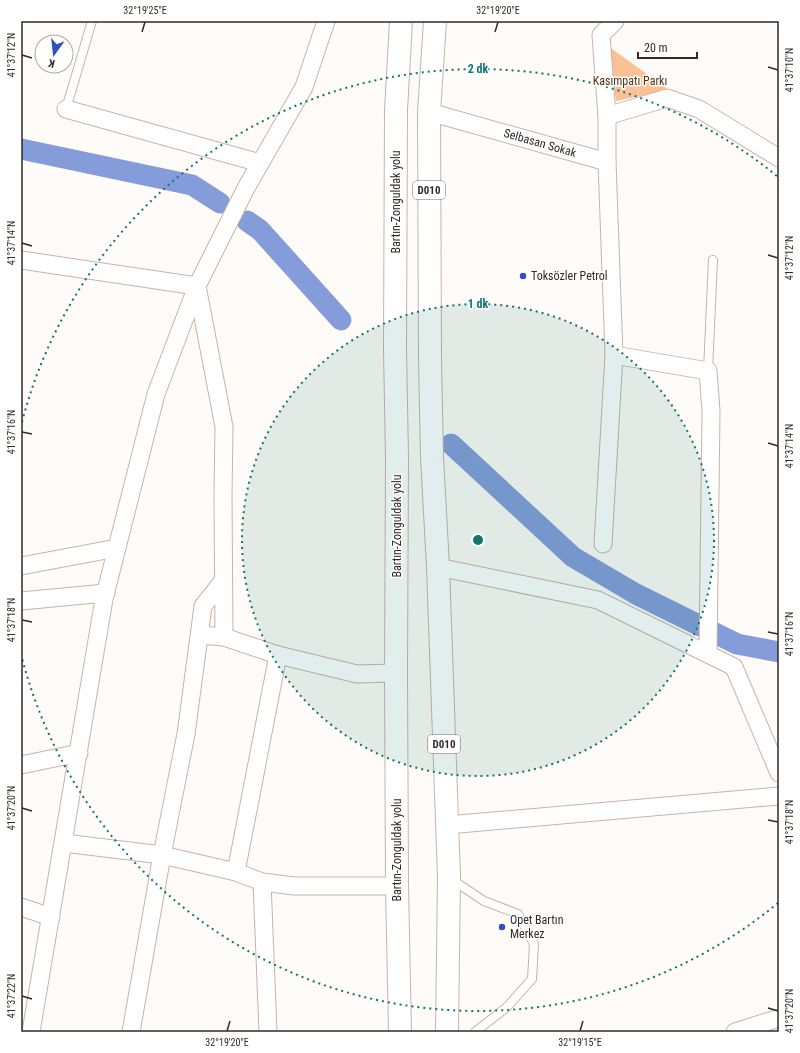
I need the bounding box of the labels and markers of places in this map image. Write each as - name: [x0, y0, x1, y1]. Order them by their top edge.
- place label: Toksözler Petrol: [531, 269, 608, 283]
- marker: Toksözler Petrol: [518, 271, 528, 281]
- centre of rings: [471, 533, 485, 547]
- place label: Opet Bartın Merkez: [510, 913, 564, 941]
- marker: Opet Bartın Merkez: [497, 922, 507, 932]

